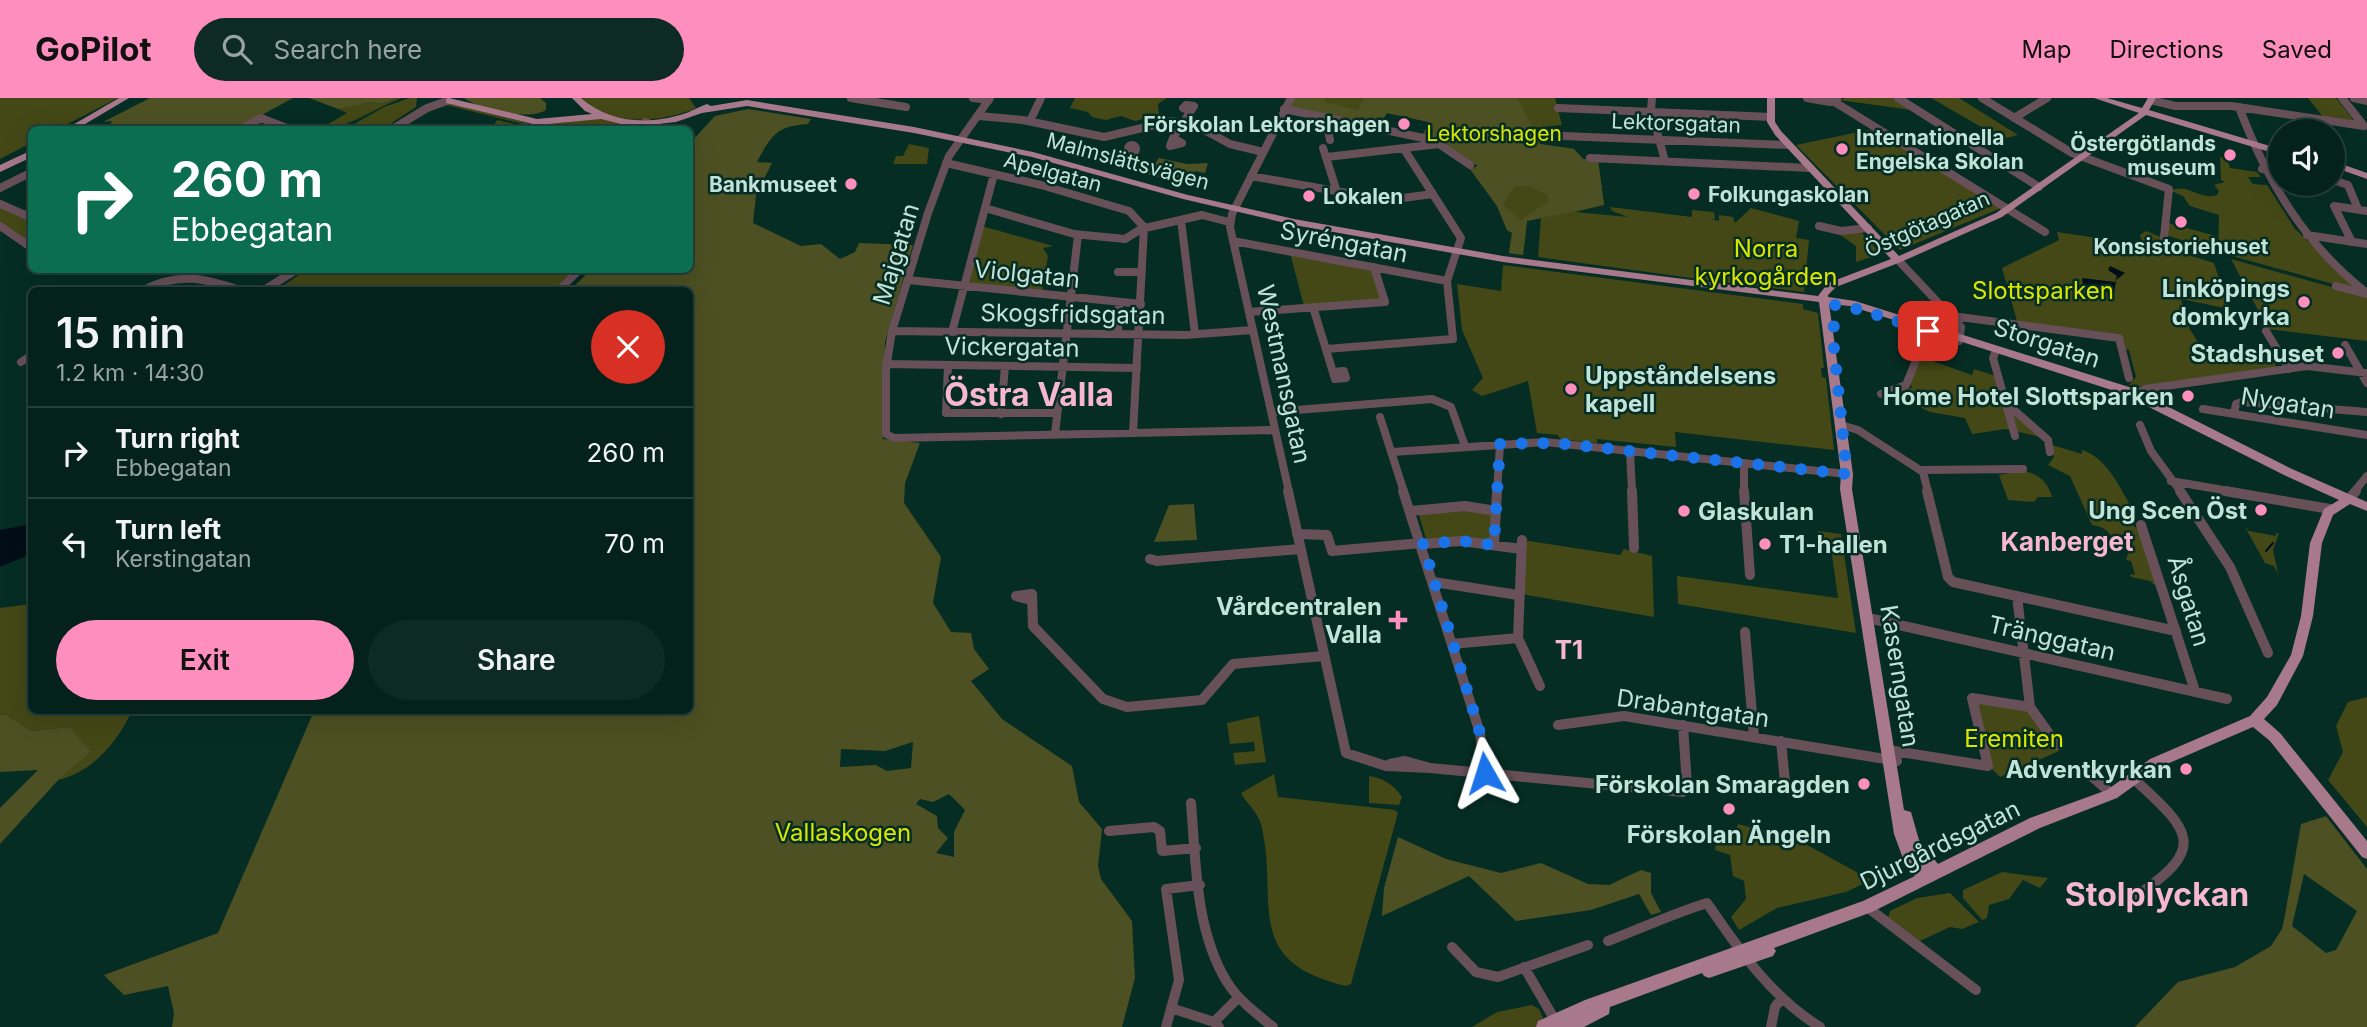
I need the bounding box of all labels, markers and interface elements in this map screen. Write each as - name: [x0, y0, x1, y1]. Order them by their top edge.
- search box: [194, 18, 684, 81]
- text: GoPilot: [35, 29, 152, 69]
- icon: search: [218, 30, 256, 68]
- text: Search here: [274, 34, 422, 65]
- text: Map: [2022, 35, 2071, 64]
- text: Directions: [2109, 35, 2224, 64]
- text: Saved: [2262, 35, 2332, 64]
- street label: Lektorsgatan: [1611, 108, 1741, 138]
- place label: Förskolan Lektorshagen: [1143, 112, 1390, 137]
- marker: Förskolan Lektorshagen: [1396, 116, 1412, 132]
- map controls: [2268, 119, 2345, 196]
- button: sound: [2268, 119, 2345, 196]
- park label: Lektorshagen: [1426, 121, 1562, 146]
- place label: Internationella Engelska Skolan: [1856, 125, 2024, 174]
- street label: Malmslättsvägen: [1044, 127, 1212, 195]
- place label: Östergötlands museum: [2070, 131, 2216, 180]
- marker: Internationella Engelska Skolan: [1834, 141, 1850, 157]
- street label: Apelgatan: [1001, 147, 1105, 197]
- marker: Östergötlands museum: [2222, 147, 2238, 163]
- text: 260 m: [171, 150, 323, 209]
- icon: right: [56, 154, 147, 245]
- place label: Bankmuseet: [709, 172, 837, 197]
- marker: Bankmuseet: [843, 176, 859, 192]
- place label: Folkungaskolan: [1708, 182, 1869, 207]
- place label: Lokalen: [1323, 184, 1403, 209]
- street label: Östgötagatan: [1861, 185, 1993, 263]
- marker: Folkungaskolan: [1686, 186, 1702, 202]
- marker: Lokalen: [1301, 188, 1317, 204]
- street label: Majgatan: [867, 200, 925, 308]
- text: Ebbegatan: [171, 210, 333, 249]
- marker: Konsistoriehuset: [2173, 214, 2189, 230]
- street label: Syréngatan: [1278, 215, 1410, 269]
- park label: Norra kyrkogården: [1695, 234, 1837, 291]
- place label: Konsistoriehuset: [2094, 234, 2269, 259]
- street label: Violgatan: [973, 254, 1081, 294]
- place label: Linköpings domkyrka: [2162, 274, 2290, 331]
- park label: Slottsparken: [1972, 276, 2114, 305]
- street label: Westmansgatan: [1251, 282, 1317, 466]
- marker: Linköpings domkyrka: [2296, 294, 2312, 310]
- street label: Skogsfridsgatan: [980, 298, 1166, 330]
- pin: [1898, 301, 1958, 361]
- text: 15 min: [56, 307, 185, 358]
- button: close: [591, 310, 665, 384]
- icon: arrive: [1909, 312, 1947, 350]
- street label: Storgatan: [1990, 312, 2104, 374]
- street label: Vickergatan: [944, 331, 1080, 363]
- place label: Stadshuset: [2190, 339, 2324, 368]
- marker: Stadshuset: [2330, 345, 2346, 361]
- text: 1.2 km · 14:30: [56, 359, 204, 387]
- place label: Uppståndelsens kapell: [1585, 361, 1776, 418]
- district label: Östra Valla: [944, 375, 1114, 414]
- marker: Uppståndelsens kapell: [1563, 381, 1579, 397]
- street label: Nygatan: [2239, 381, 2337, 425]
- place label: Home Hotel Slottsparken: [1883, 382, 2174, 411]
- marker: Home Hotel Slottsparken: [2180, 388, 2196, 404]
- text: Turn right: [115, 423, 240, 454]
- icon: right: [56, 434, 94, 472]
- text: 260 m: [587, 437, 665, 468]
- text: Ebbegatan: [115, 454, 232, 482]
- place label: Ung Scen Öst: [2088, 496, 2247, 525]
- place label: Glaskulan: [1698, 497, 1814, 526]
- marker: Ung Scen Öst: [2253, 502, 2269, 518]
- marker: Glaskulan: [1676, 503, 1692, 519]
- text: Turn left: [115, 514, 221, 545]
- icon: left: [56, 525, 94, 563]
- district label: Kanberget: [2000, 526, 2134, 557]
- text: 70 m: [604, 528, 665, 559]
- place label: T1-hallen: [1779, 530, 1888, 559]
- marker: T1-hallen: [1757, 536, 1773, 552]
- text: Kerstingatan: [115, 545, 252, 573]
- street label: Åsgatan: [2162, 552, 2218, 650]
- place label: Vårdcentralen Valla: [1216, 592, 1382, 649]
- street label: Kaserngatan: [1874, 603, 1926, 749]
- street label: Tränggatan: [1986, 609, 2118, 667]
- marker: Vårdcentralen Valla: [1388, 610, 1408, 630]
- button: Exit: [56, 620, 354, 700]
- button: Share: [368, 620, 665, 700]
- district label: T1: [1555, 634, 1583, 665]
- street label: Drabantgatan: [1615, 683, 1771, 733]
- park label: Eremiten: [1964, 724, 2064, 753]
- position arrow: [1448, 736, 1522, 810]
- place label: Adventkyrkan: [2006, 755, 2172, 784]
- marker: Adventkyrkan: [2178, 761, 2194, 777]
- place label: Förskolan Smaragden: [1595, 770, 1850, 799]
- marker: Förskolan Smaragden: [1856, 776, 1872, 792]
- street label: Djurgårdsgatan: [1855, 794, 2025, 896]
- marker: Förskolan Ängeln: [1721, 801, 1737, 817]
- park label: Vallaskogen: [775, 818, 911, 847]
- place label: Förskolan Ängeln: [1627, 819, 1831, 849]
- district label: Stolplyckan: [2065, 875, 2249, 914]

